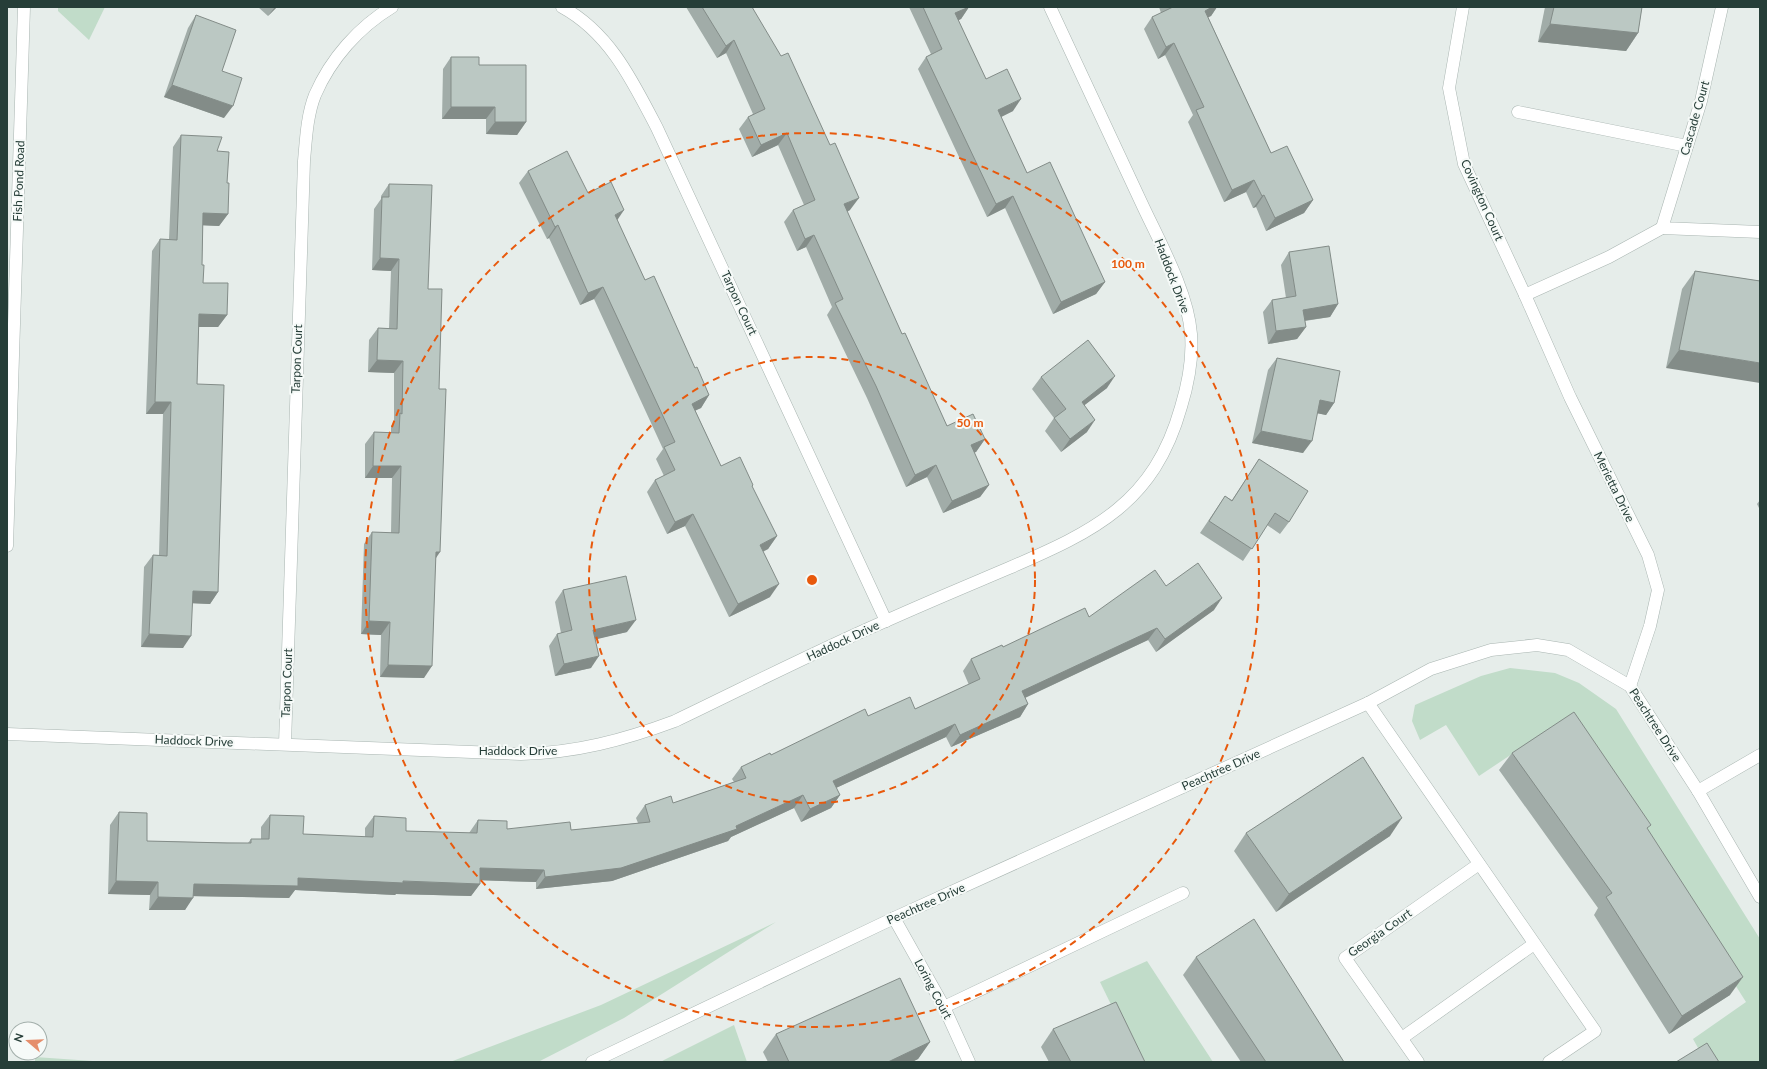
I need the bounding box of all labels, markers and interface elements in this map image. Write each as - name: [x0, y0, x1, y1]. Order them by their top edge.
- street label: Cascade Court: [1677, 78, 1713, 157]
- street label: Fish Pond Road: [10, 140, 27, 222]
- street label: Covington Court: [1458, 157, 1507, 243]
- street label: Haddock Drive: [1151, 236, 1194, 315]
- text: 100 m: [1111, 256, 1145, 271]
- street label: Tarpon Court: [718, 268, 761, 338]
- street label: Tarpon Court: [288, 323, 305, 394]
- text: 50 m: [957, 415, 983, 430]
- street label: Merietta Drive: [1591, 449, 1638, 525]
- centre of rings: [805, 573, 819, 587]
- street label: Haddock Drive: [804, 617, 882, 664]
- street label: Tarpon Court: [278, 647, 295, 718]
- street label: Peachtree Drive: [1626, 685, 1685, 764]
- street label: Haddock Drive: [154, 732, 234, 749]
- street label: Haddock Drive: [479, 743, 557, 758]
- street label: Peachtree Drive: [1179, 746, 1262, 794]
- street label: Peachtree Drive: [884, 880, 967, 928]
- street label: Georgia Court: [1345, 905, 1415, 960]
- street label: Loring Court: [911, 956, 956, 1022]
- north arrow: [8, 1021, 48, 1061]
- text: N: [11, 1031, 26, 1044]

